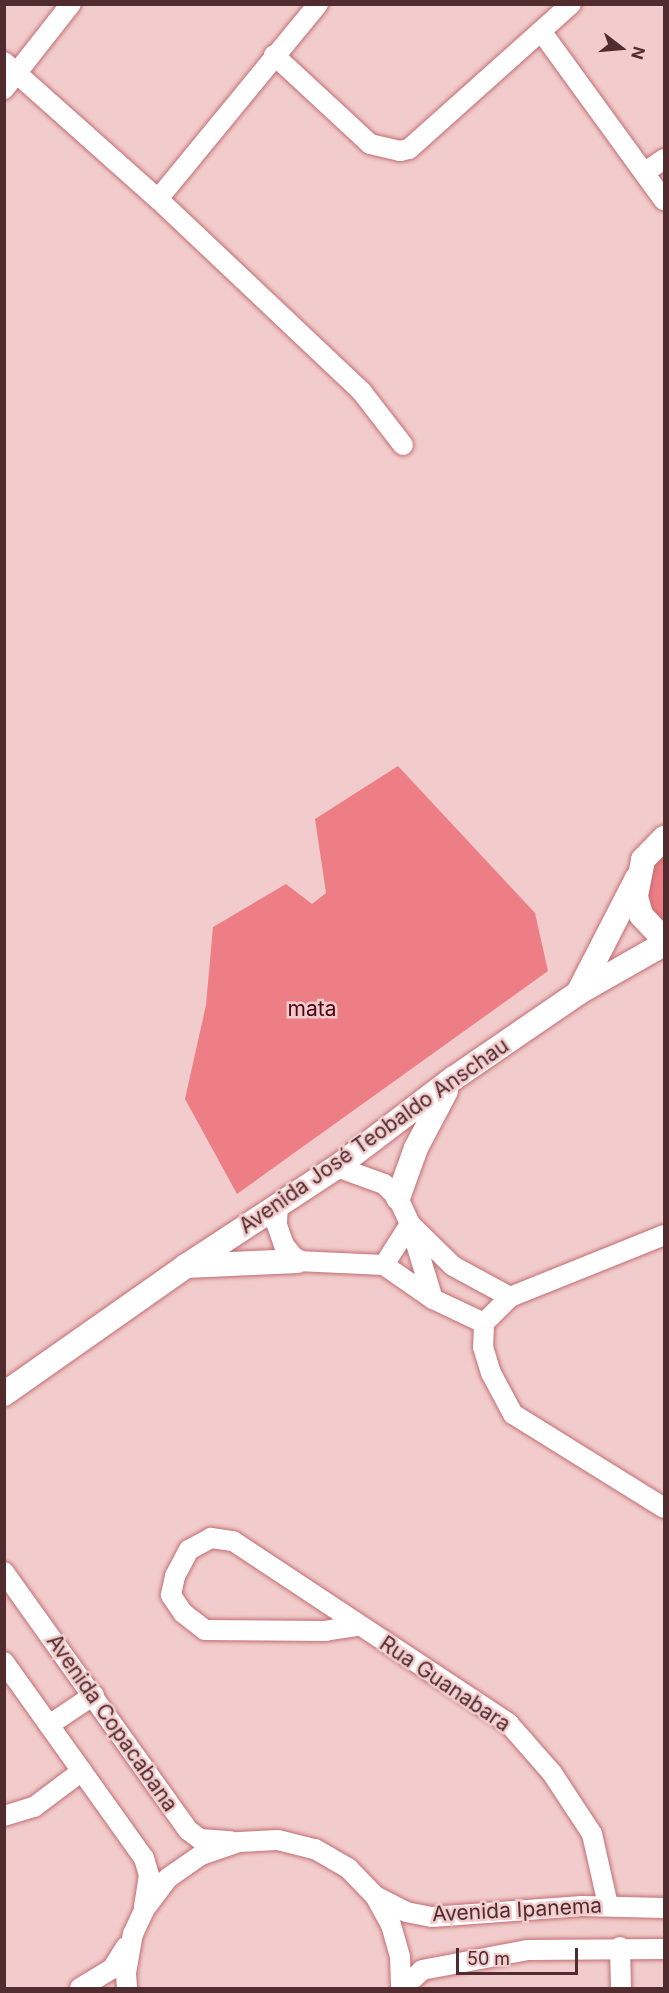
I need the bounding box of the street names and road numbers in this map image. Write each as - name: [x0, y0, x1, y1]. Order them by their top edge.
- street label: Avenida José Teobaldo Anschau: [234, 1033, 514, 1239]
- street label: Avenida Copacabana: [41, 1630, 183, 1816]
- street label: Rua Guanabara: [375, 1631, 515, 1737]
- street label: Avenida Ipanema: [431, 1893, 603, 1927]

